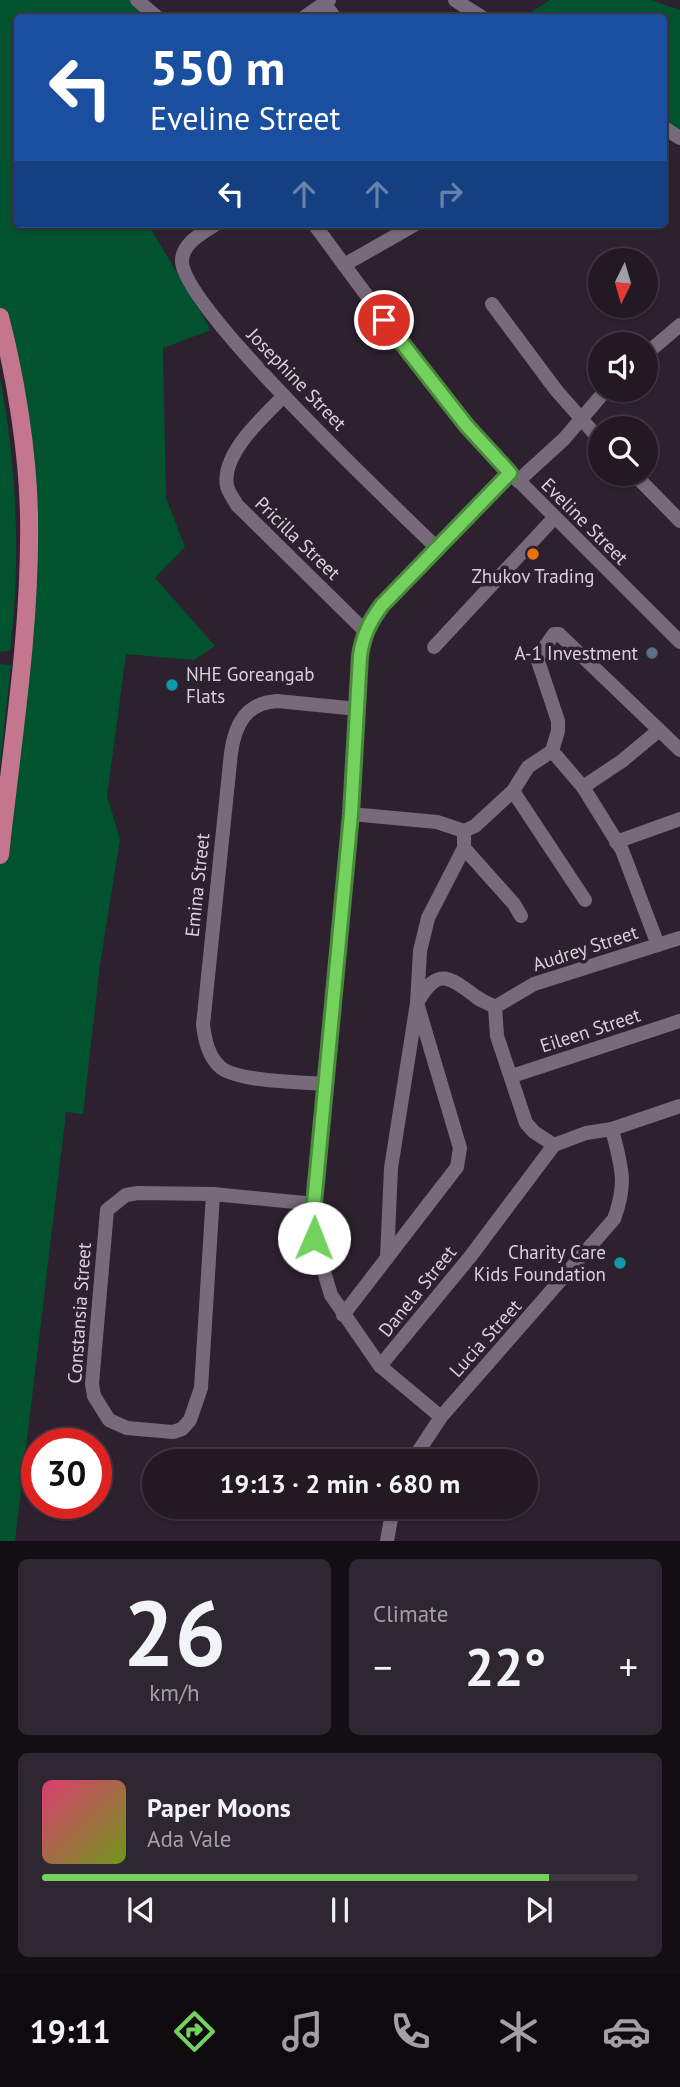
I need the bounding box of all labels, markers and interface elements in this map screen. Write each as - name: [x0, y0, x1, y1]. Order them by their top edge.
- text: 550 m: [150, 35, 285, 99]
- icon: left: [35, 42, 126, 133]
- text: Eveline Street: [150, 97, 340, 139]
- icon: left: [212, 175, 250, 213]
- icon: ahead: [285, 175, 323, 213]
- icon: ahead: [358, 175, 396, 213]
- icon: right: [431, 175, 469, 213]
- north arrow: [588, 248, 658, 318]
- map controls: [588, 248, 658, 486]
- pin: [354, 290, 414, 350]
- icon: arrive: [365, 301, 403, 339]
- street label: Josephine Street: [242, 322, 352, 435]
- button: sound: [588, 332, 658, 402]
- button: search: [588, 416, 658, 486]
- street label: Eveline Street: [537, 473, 634, 570]
- street label: Pricilla Street: [250, 491, 346, 585]
- marker: Zhukov Trading: [525, 546, 541, 562]
- place label: Zhukov Trading: [471, 564, 595, 588]
- place label: A-1 Investment: [514, 641, 639, 665]
- marker: A-1 Investment: [644, 645, 660, 661]
- place label: NHE Goreangab Flats: [186, 662, 314, 708]
- marker: NHE Goreangab Flats: [164, 677, 180, 693]
- street label: Emina Street: [180, 831, 214, 938]
- street label: Audrey Street: [529, 920, 641, 976]
- street label: Eileen Street: [537, 1002, 644, 1057]
- position arrow: [277, 1201, 351, 1275]
- street label: Danela Street: [373, 1240, 461, 1341]
- place label: Charity Care Kids Foundation: [474, 1240, 606, 1286]
- street label: Constansia Street: [62, 1241, 96, 1384]
- marker: Charity Care Kids Foundation: [612, 1255, 628, 1271]
- street label: Lucia Street: [444, 1294, 527, 1382]
- speed limit sign: 30: [21, 1428, 112, 1519]
- text: 19:13 · 2 min · 680 m: [220, 1467, 460, 1500]
- text: 26: [123, 1573, 226, 1691]
- text: Climate: [373, 1599, 448, 1628]
- text: 22°: [465, 1633, 546, 1700]
- text: −: [373, 1642, 392, 1691]
- text: +: [619, 1642, 638, 1691]
- text: km/h: [149, 1678, 200, 1707]
- text: Paper Moons: [147, 1791, 291, 1824]
- text: Ada Vale: [147, 1824, 231, 1853]
- icon: previous: [122, 1891, 160, 1929]
- icon: pause: [321, 1891, 359, 1929]
- icon: next: [520, 1891, 558, 1929]
- icon: directions: [170, 2007, 219, 2056]
- icon: music: [278, 2007, 327, 2056]
- icon: phone: [386, 2007, 435, 2056]
- icon: climate: [494, 2007, 543, 2056]
- icon: car: [602, 2007, 651, 2056]
- text: 19:11: [29, 2010, 111, 2052]

